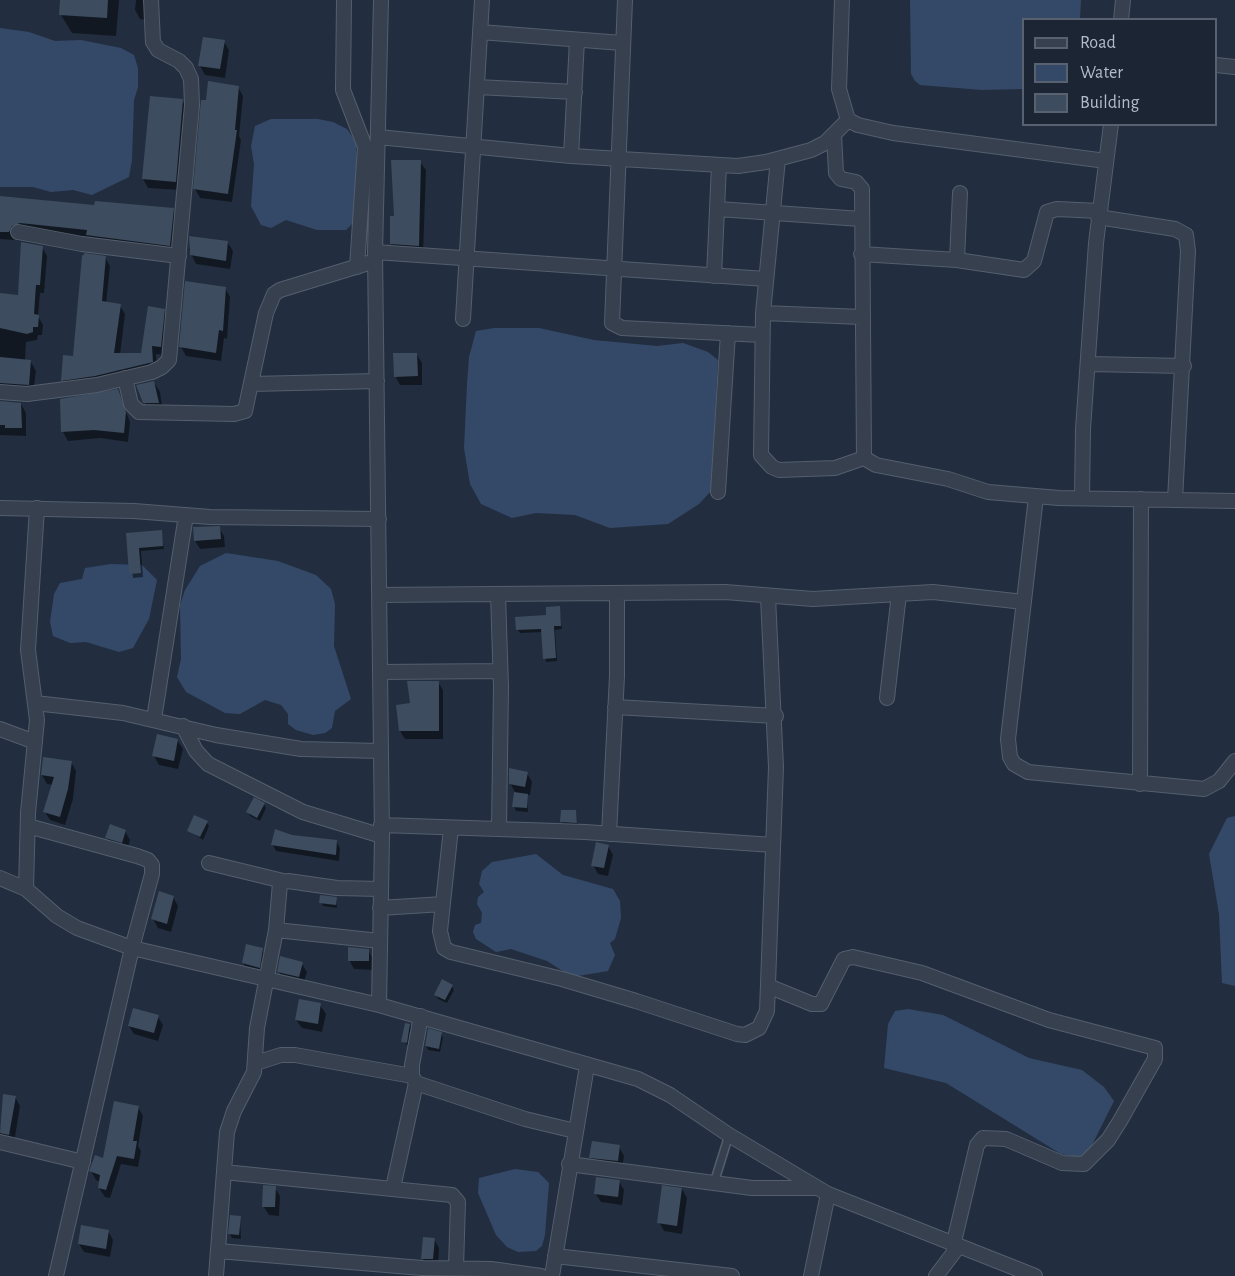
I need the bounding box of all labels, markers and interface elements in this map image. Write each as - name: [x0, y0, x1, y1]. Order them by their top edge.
- legend: [1022, 18, 1217, 126]
- text: Road: [1080, 34, 1116, 52]
- text: Water: [1080, 64, 1123, 82]
- text: Building: [1080, 94, 1139, 112]

